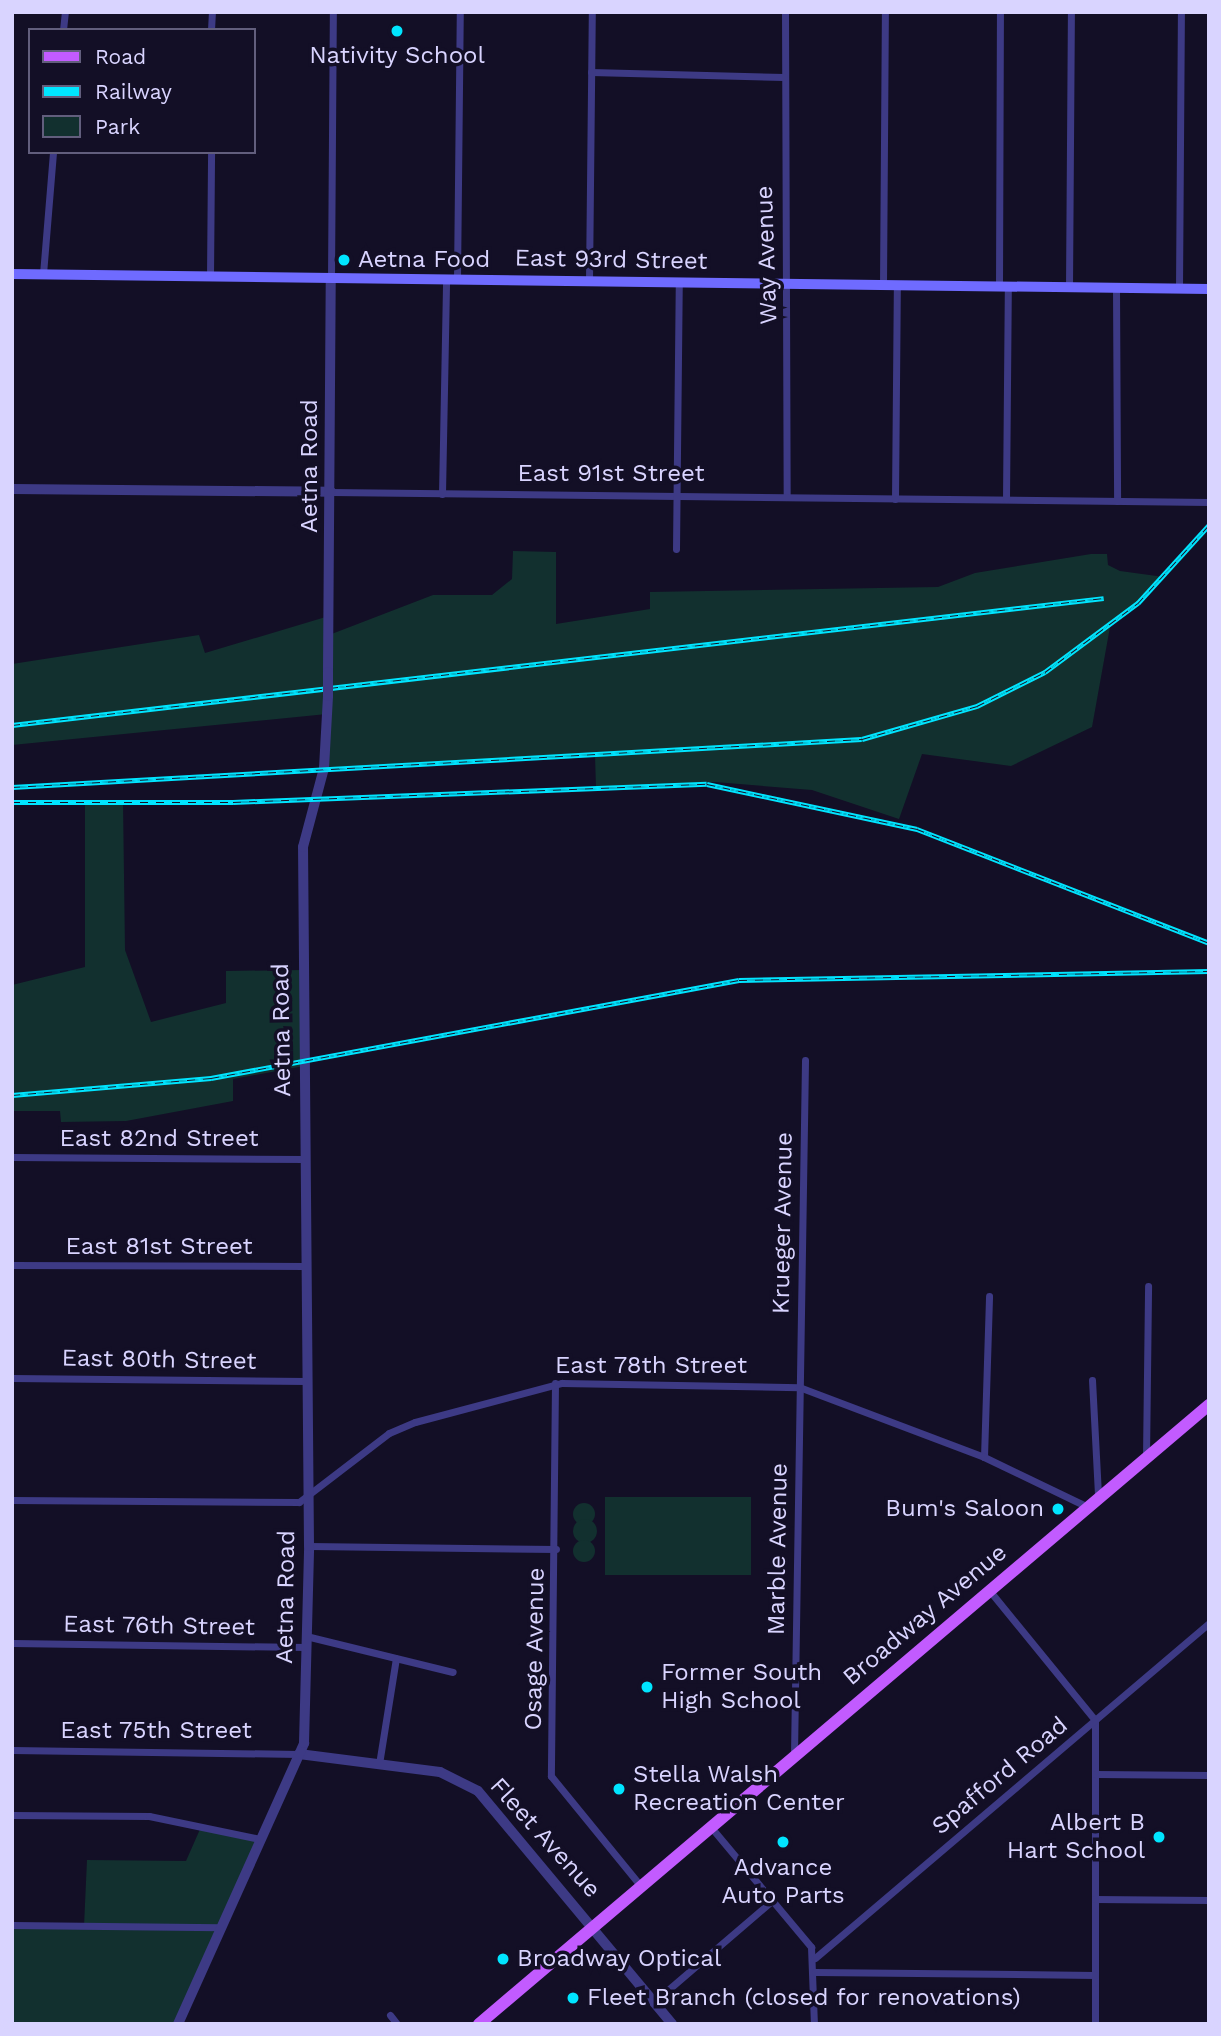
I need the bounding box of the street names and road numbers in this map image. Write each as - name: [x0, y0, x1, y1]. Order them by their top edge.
- street label: Way Avenue: [750, 184, 784, 326]
- street label: East 93rd Street: [514, 244, 708, 276]
- street label: Aetna Road: [296, 399, 324, 533]
- street label: East 91st Street: [517, 460, 705, 488]
- street label: Aetna Road: [266, 963, 298, 1097]
- street label: East 82nd Street: [60, 1125, 258, 1153]
- street label: Krueger Avenue: [767, 1131, 799, 1315]
- street label: East 81st Street: [65, 1233, 253, 1261]
- street label: East 80th Street: [61, 1344, 257, 1376]
- street label: East 78th Street: [555, 1352, 747, 1380]
- street label: Marble Avenue: [762, 1462, 794, 1636]
- street label: Aetna Road: [270, 1530, 302, 1664]
- street label: Broadway Avenue: [837, 1538, 1013, 1692]
- street label: Osage Avenue: [519, 1567, 551, 1731]
- street label: East 76th Street: [62, 1610, 256, 1642]
- street label: Spafford Road: [926, 1711, 1074, 1841]
- street label: East 75th Street: [60, 1717, 252, 1745]
- street label: Fleet Avenue: [483, 1772, 607, 1904]

